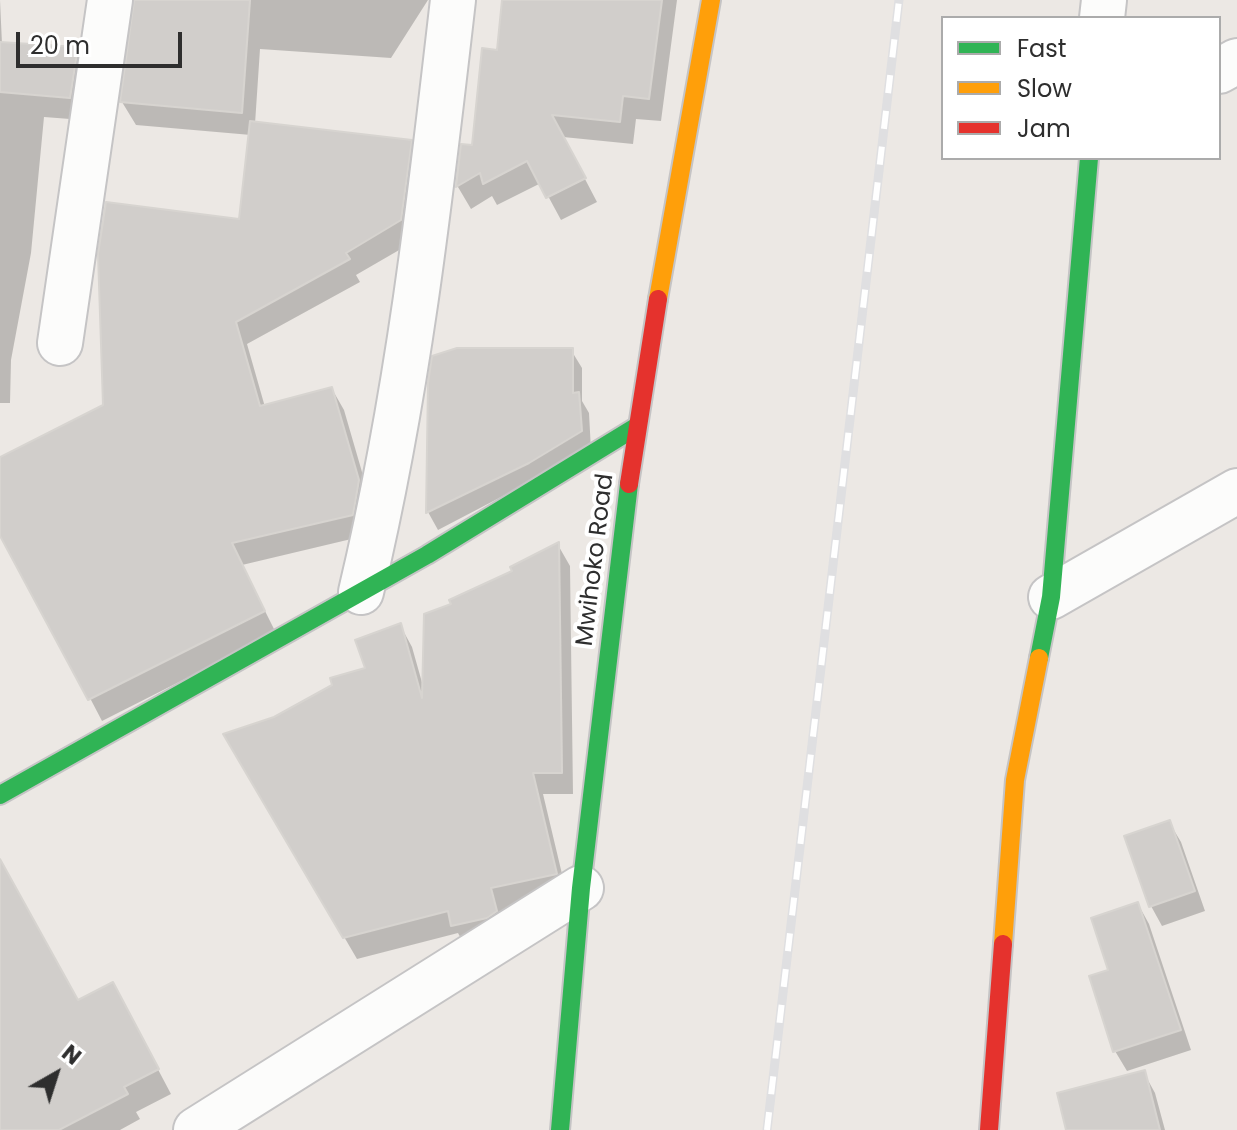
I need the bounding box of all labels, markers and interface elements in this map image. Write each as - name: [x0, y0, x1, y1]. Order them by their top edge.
- scale bar: [20, 16, 186, 66]
- legend: [941, 16, 1221, 160]
- text: 20 m: [30, 29, 90, 62]
- text: Fast: [1017, 32, 1067, 65]
- text: Slow: [1017, 72, 1072, 105]
- text: Jam: [1017, 112, 1071, 145]
- street label: Mwihoko Road: [571, 472, 621, 648]
- north arrow: [16, 1034, 96, 1114]
- text: N: [55, 1038, 88, 1072]

